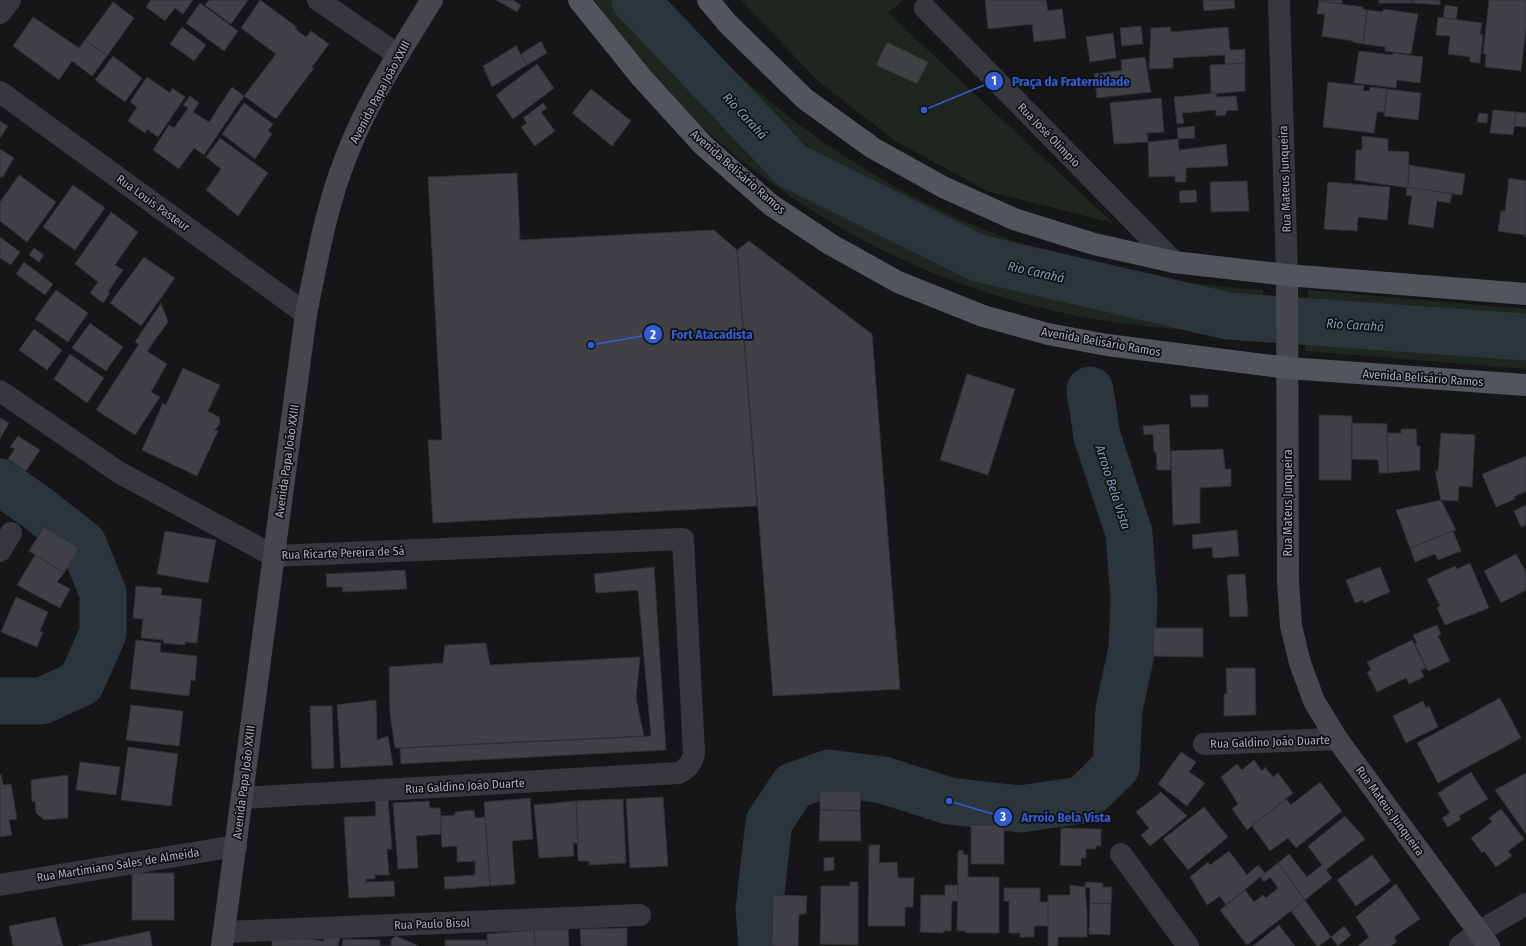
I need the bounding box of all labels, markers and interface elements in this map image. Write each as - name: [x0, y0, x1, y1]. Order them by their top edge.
- street label: Avenida Papa João XXIII: [347, 38, 413, 146]
- callout: Praça da Fraternidade: [984, 68, 1137, 93]
- text: 1: [991, 74, 997, 88]
- text: Praça da Fraternidade: [1012, 74, 1130, 90]
- water label: Rio Carahá: [720, 90, 770, 142]
- street label: Rua José Olímpio: [1015, 100, 1083, 170]
- street label: Rua Mateus Junqueira: [1276, 125, 1294, 233]
- street label: Avenida Belisário Ramos: [688, 127, 788, 217]
- street label: Rua Louis Pasteur: [114, 172, 193, 235]
- water label: Rio Carahá: [1006, 258, 1066, 286]
- water label: Rio Carahá: [1326, 316, 1385, 335]
- callout: Fort Atacadista: [643, 322, 760, 347]
- street label: Avenida Belisário Ramos: [1040, 325, 1162, 359]
- text: Fort Atacadista: [671, 327, 753, 342]
- text: 2: [649, 328, 656, 342]
- street label: Avenida Belisário Ramos: [1362, 367, 1484, 389]
- street label: Avenida Papa João XXIII: [272, 403, 302, 519]
- water label: Arroio Bela Vista: [1092, 442, 1134, 531]
- street label: Rua Mateus Junqueira: [1281, 449, 1295, 557]
- street label: Rua Ricarte Pereira de Sá: [281, 544, 405, 562]
- street label: Avenida Papa João XXIII: [230, 724, 258, 840]
- street label: Rua Galdino João Duarte: [1210, 733, 1330, 751]
- street label: Rua Mateus Junqueira: [1353, 764, 1427, 859]
- street label: Rua Galdino João Duarte: [405, 776, 525, 796]
- callout: Arroio Bela Vista: [993, 805, 1118, 830]
- text: 3: [999, 810, 1006, 824]
- text: Arroio Bela Vista: [1020, 810, 1111, 825]
- street label: Rua Martimiano Sales de Almeida: [36, 845, 200, 885]
- street label: Rua Paulo Bisol: [394, 916, 470, 932]

